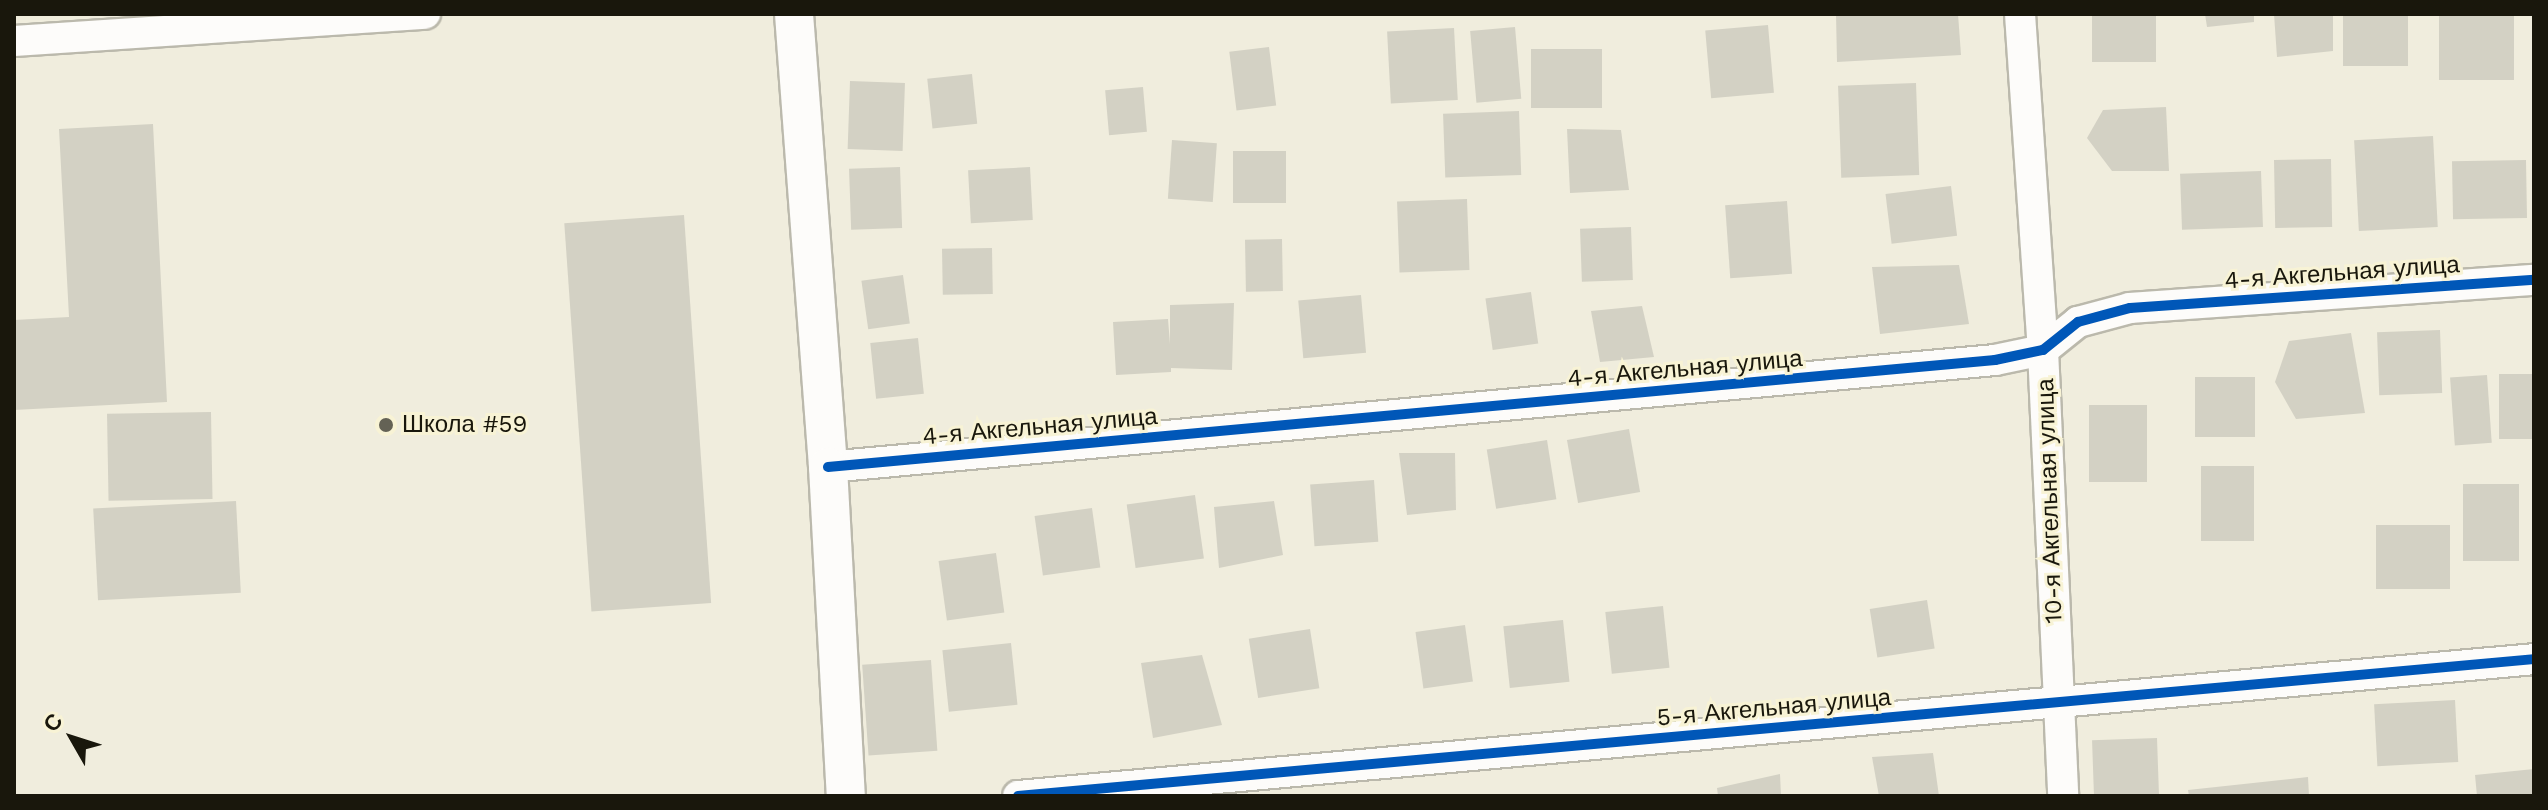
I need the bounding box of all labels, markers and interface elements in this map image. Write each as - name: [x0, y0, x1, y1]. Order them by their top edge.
- street label: 4-я Акгельная улица: [2223, 250, 2461, 296]
- street label: 4-я Акгельная улица: [1566, 344, 1804, 394]
- street label: 10-я Акгельная улица: [2031, 378, 2069, 624]
- street label: 4-я Акгельная улица: [921, 402, 1159, 452]
- place label: Школа #59: [402, 411, 527, 439]
- marker: Школа #59: [377, 416, 395, 434]
- street label: 5-я Акгельная улица: [1656, 683, 1892, 733]
- north arrow: [32, 698, 112, 778]
- text: С: [38, 709, 68, 737]

